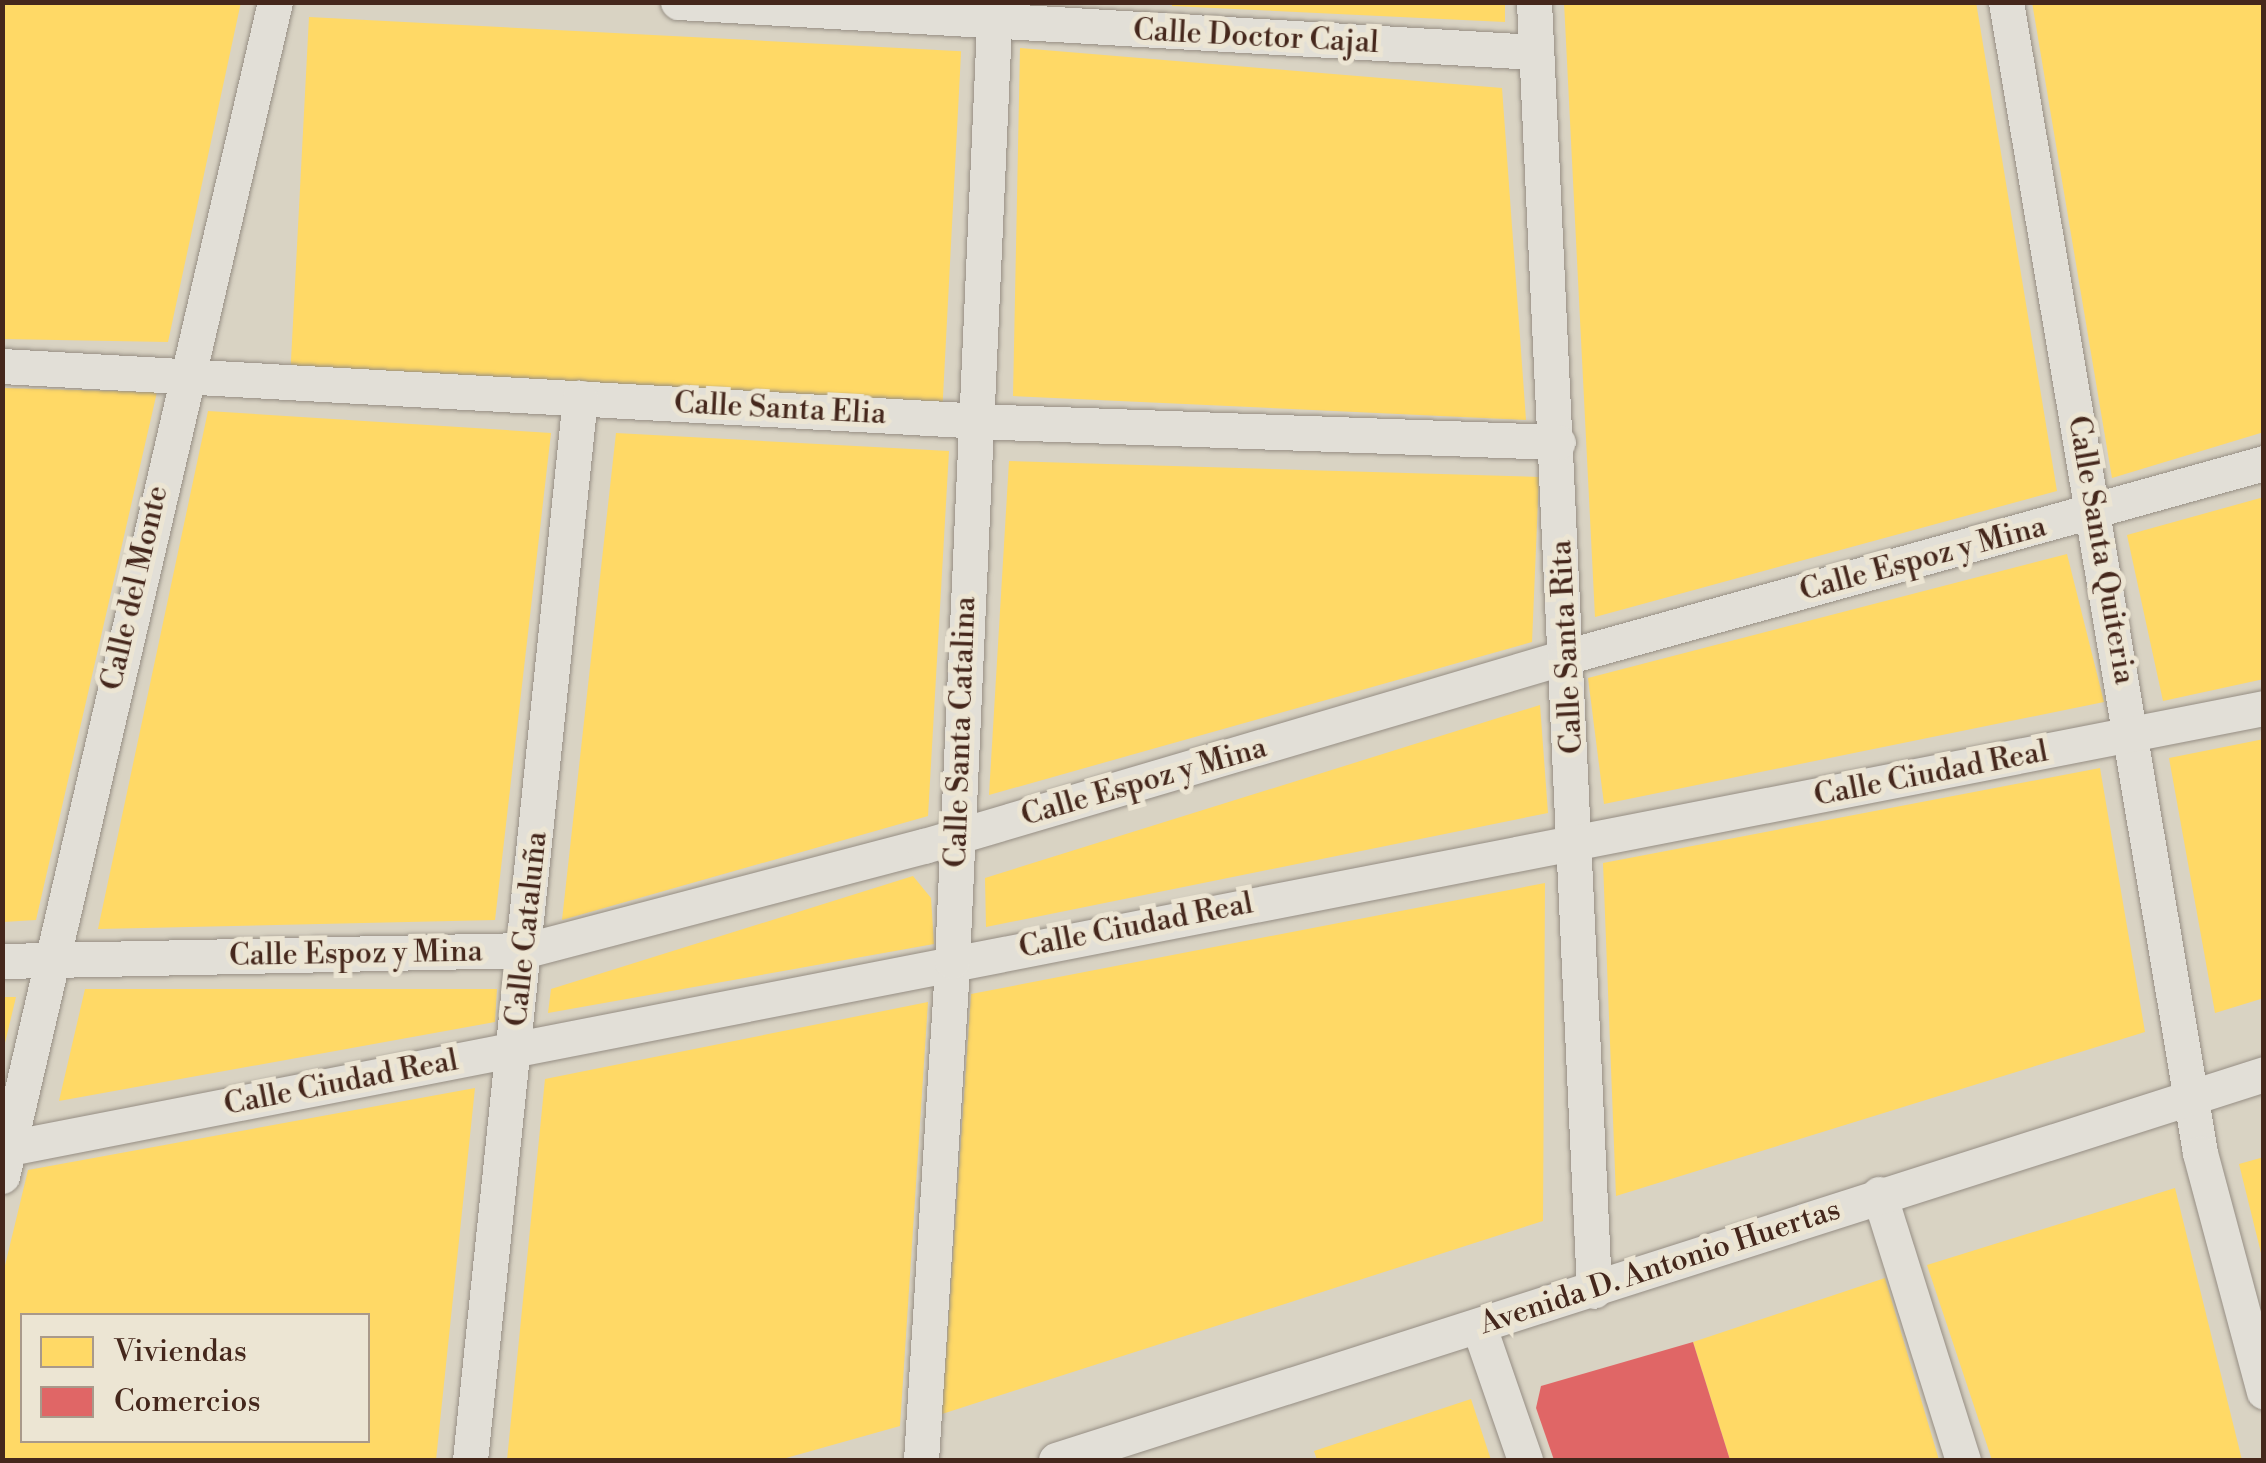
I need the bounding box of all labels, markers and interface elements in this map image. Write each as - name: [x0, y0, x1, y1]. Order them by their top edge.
- street label: Calle Doctor Cajal: [1132, 13, 1380, 61]
- street label: Calle Santa Elia: [673, 385, 887, 433]
- street label: Calle Santa Quiteria: [2060, 413, 2142, 687]
- street label: Calle del Monte: [94, 482, 176, 694]
- street label: Calle Espoz y Mina: [1796, 509, 2050, 609]
- street label: Calle Santa Rita: [1543, 539, 1591, 755]
- street label: Calle Santa Catalina: [938, 596, 984, 868]
- street label: Calle Espoz y Mina: [1017, 730, 1271, 834]
- street label: Calle Ciudad Real: [1811, 734, 2051, 814]
- street label: Calle Cataluña: [499, 830, 555, 1028]
- street label: Calle Ciudad Real: [1016, 886, 1256, 966]
- street label: Calle Espoz y Mina: [229, 934, 483, 974]
- street label: Calle Ciudad Real: [221, 1043, 461, 1123]
- street label: Avenida D. Antonio Huertas: [1475, 1192, 1845, 1342]
- legend: [20, 1313, 370, 1443]
- text: Viviendas: [114, 1333, 247, 1371]
- text: Comercios: [114, 1383, 261, 1421]

